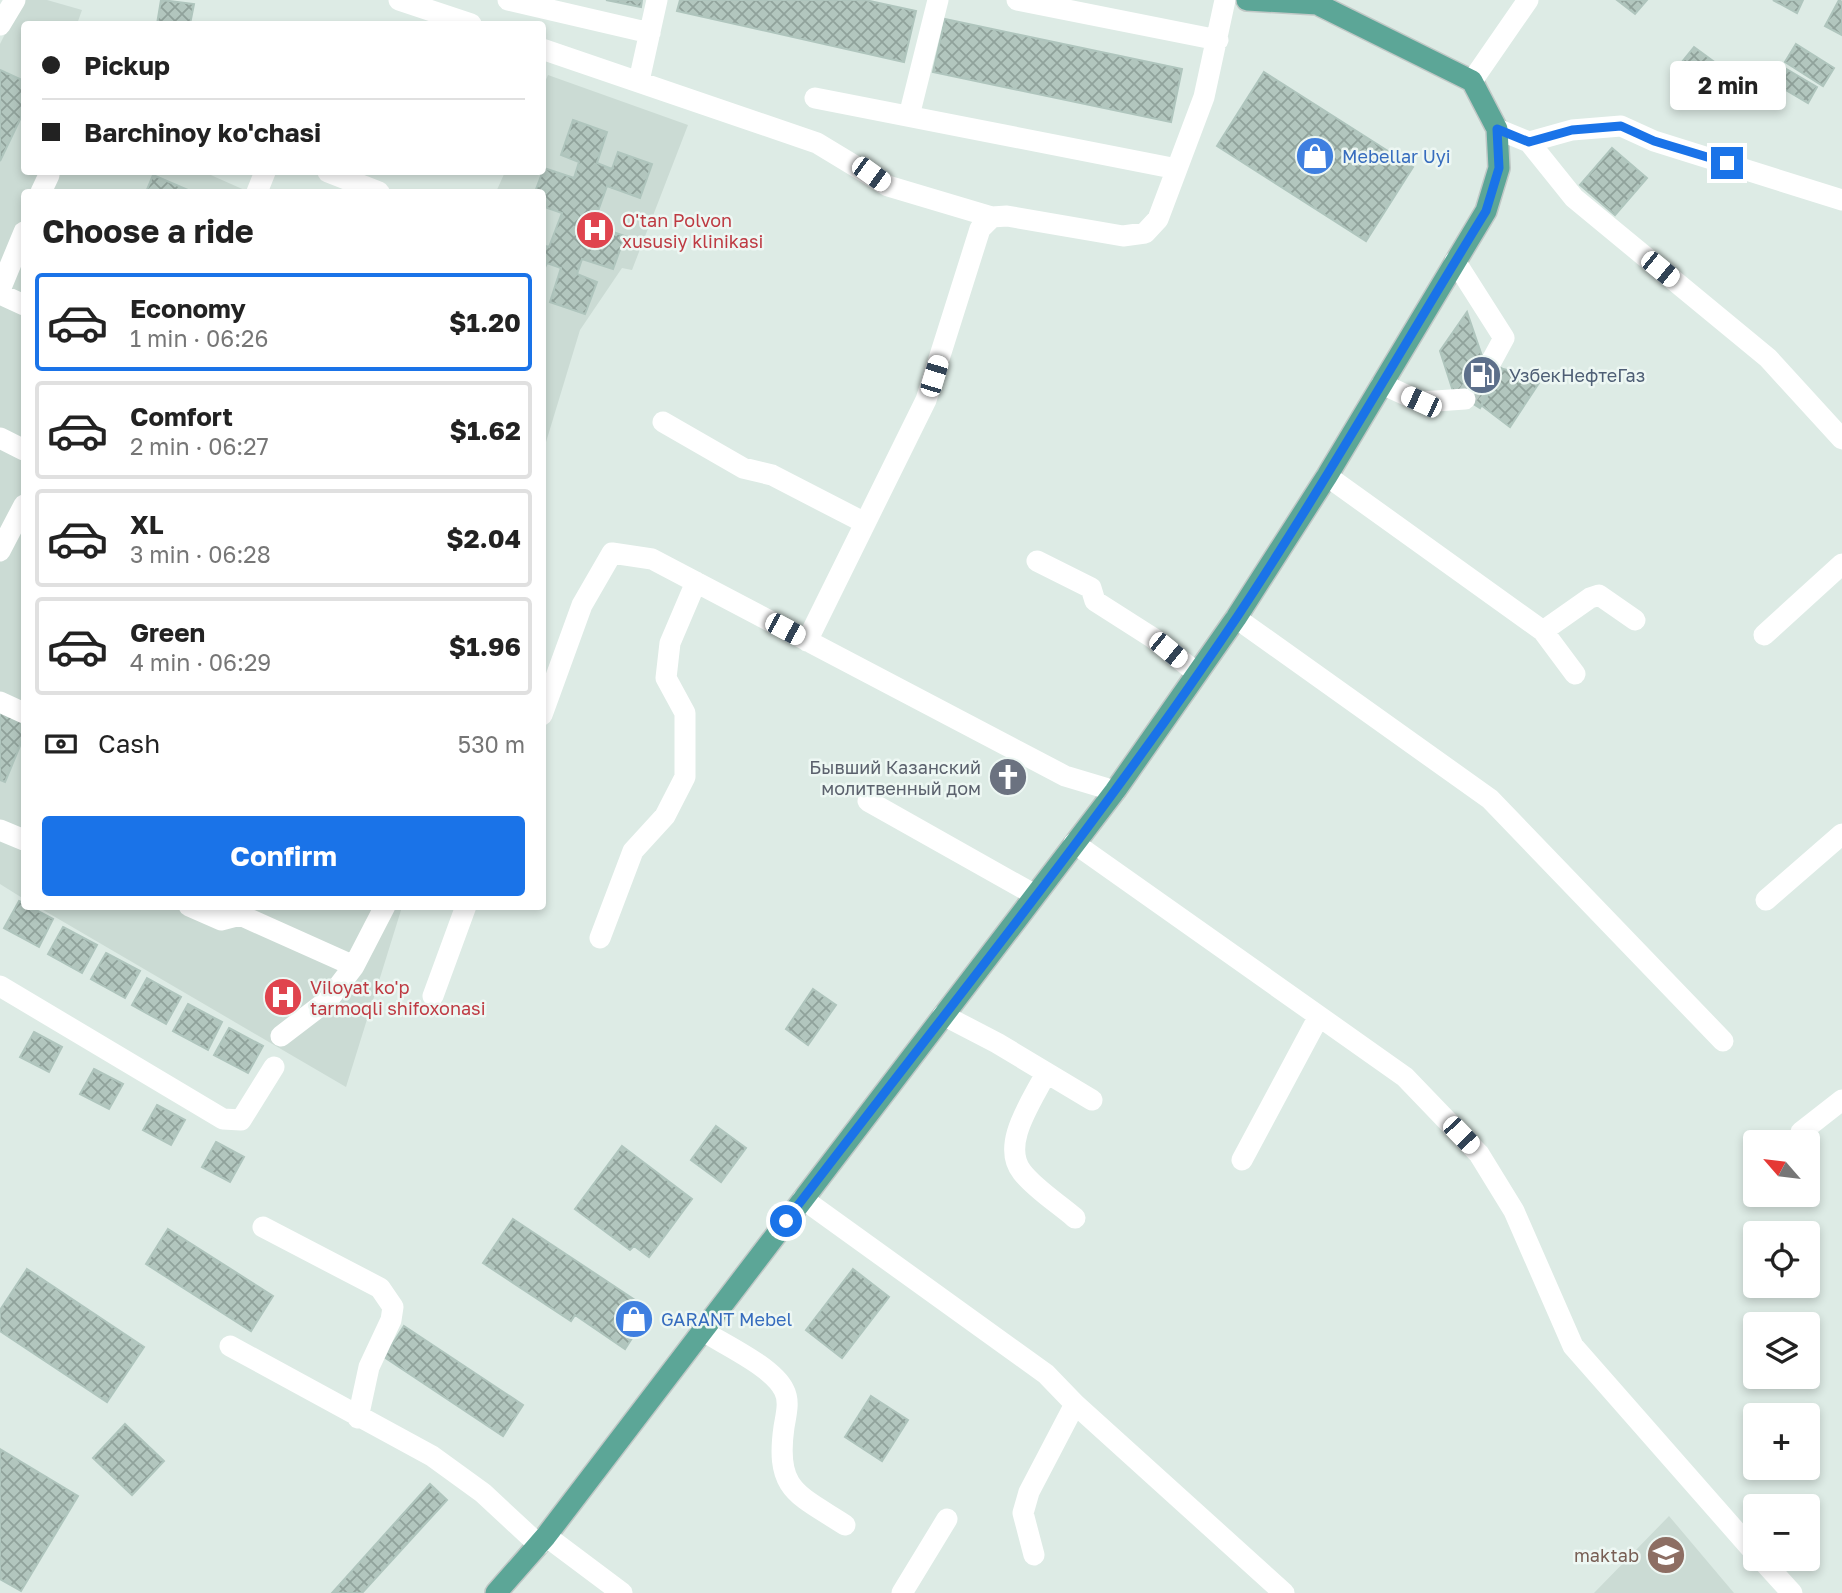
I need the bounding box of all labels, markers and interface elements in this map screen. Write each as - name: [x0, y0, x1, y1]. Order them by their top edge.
- text: Pickup: [84, 50, 170, 81]
- callout: 2 min: [1669, 61, 1785, 110]
- text: 2 min: [1698, 71, 1758, 99]
- text: Barchinoy ko'chasi: [84, 117, 321, 148]
- shop icon: Mebellar Uyi: [1294, 135, 1336, 177]
- place label: Mebellar Uyi: [1342, 145, 1451, 167]
- route end: [1711, 147, 1743, 179]
- car: [848, 153, 895, 195]
- hospital icon: O'tan Polvon xususiy klinikasi: [574, 209, 616, 251]
- place label: O'tan Polvon xususiy klinikasi: [622, 209, 763, 252]
- text: Choose a ride: [42, 212, 254, 250]
- car: [1638, 248, 1683, 290]
- icon: car: [46, 291, 109, 354]
- text: Economy: [130, 293, 246, 324]
- text: $1.20: [449, 307, 521, 338]
- text: 1 min · 06:26: [130, 324, 268, 352]
- car: [918, 353, 951, 399]
- fuel station icon: УзбекНефтеГаз: [1461, 354, 1503, 396]
- place label: УзбекНефтеГаз: [1509, 364, 1645, 386]
- car: [1398, 384, 1445, 420]
- icon: car: [46, 399, 109, 462]
- text: Comfort: [130, 401, 233, 432]
- text: $1.62: [449, 415, 521, 446]
- text: 2 min · 06:27: [130, 432, 269, 460]
- icon: car: [46, 507, 109, 570]
- text: XL: [130, 509, 164, 540]
- text: $2.04: [446, 523, 521, 554]
- text: 3 min · 06:28: [130, 540, 271, 568]
- car: [762, 610, 809, 648]
- icon: car: [46, 615, 109, 678]
- text: Green: [130, 617, 205, 648]
- car: [1146, 629, 1191, 671]
- text: $1.96: [449, 631, 521, 662]
- text: 4 min · 06:29: [130, 648, 271, 676]
- icon: cash: [42, 725, 80, 763]
- text: Cash: [98, 728, 160, 759]
- text: 530 m: [458, 730, 525, 758]
- place label: Бывший Казанский молитвенный дом: [809, 756, 981, 799]
- church icon: Бывший Казанский молитвенный дом: [987, 756, 1029, 798]
- button: Confirm: [42, 816, 525, 896]
- hospital icon: Viloyat ko'p tarmoqli shifoxonasi: [262, 976, 304, 1018]
- place label: Viloyat ko'p tarmoqli shifoxonasi: [310, 976, 485, 1019]
- car: [1439, 1113, 1484, 1157]
- north arrow: [1743, 1130, 1820, 1208]
- map controls: [1743, 1130, 1820, 1571]
- route start: [770, 1205, 802, 1237]
- button: locate: [1743, 1221, 1820, 1298]
- shop icon: GARANT Mebel: [613, 1298, 655, 1340]
- place label: GARANT Mebel: [661, 1308, 792, 1330]
- button: layers: [1743, 1312, 1820, 1389]
- button: +: [1743, 1403, 1820, 1480]
- button: −: [1743, 1494, 1820, 1571]
- school or university icon: maktab: [1645, 1534, 1687, 1576]
- place label: maktab: [1574, 1544, 1639, 1566]

